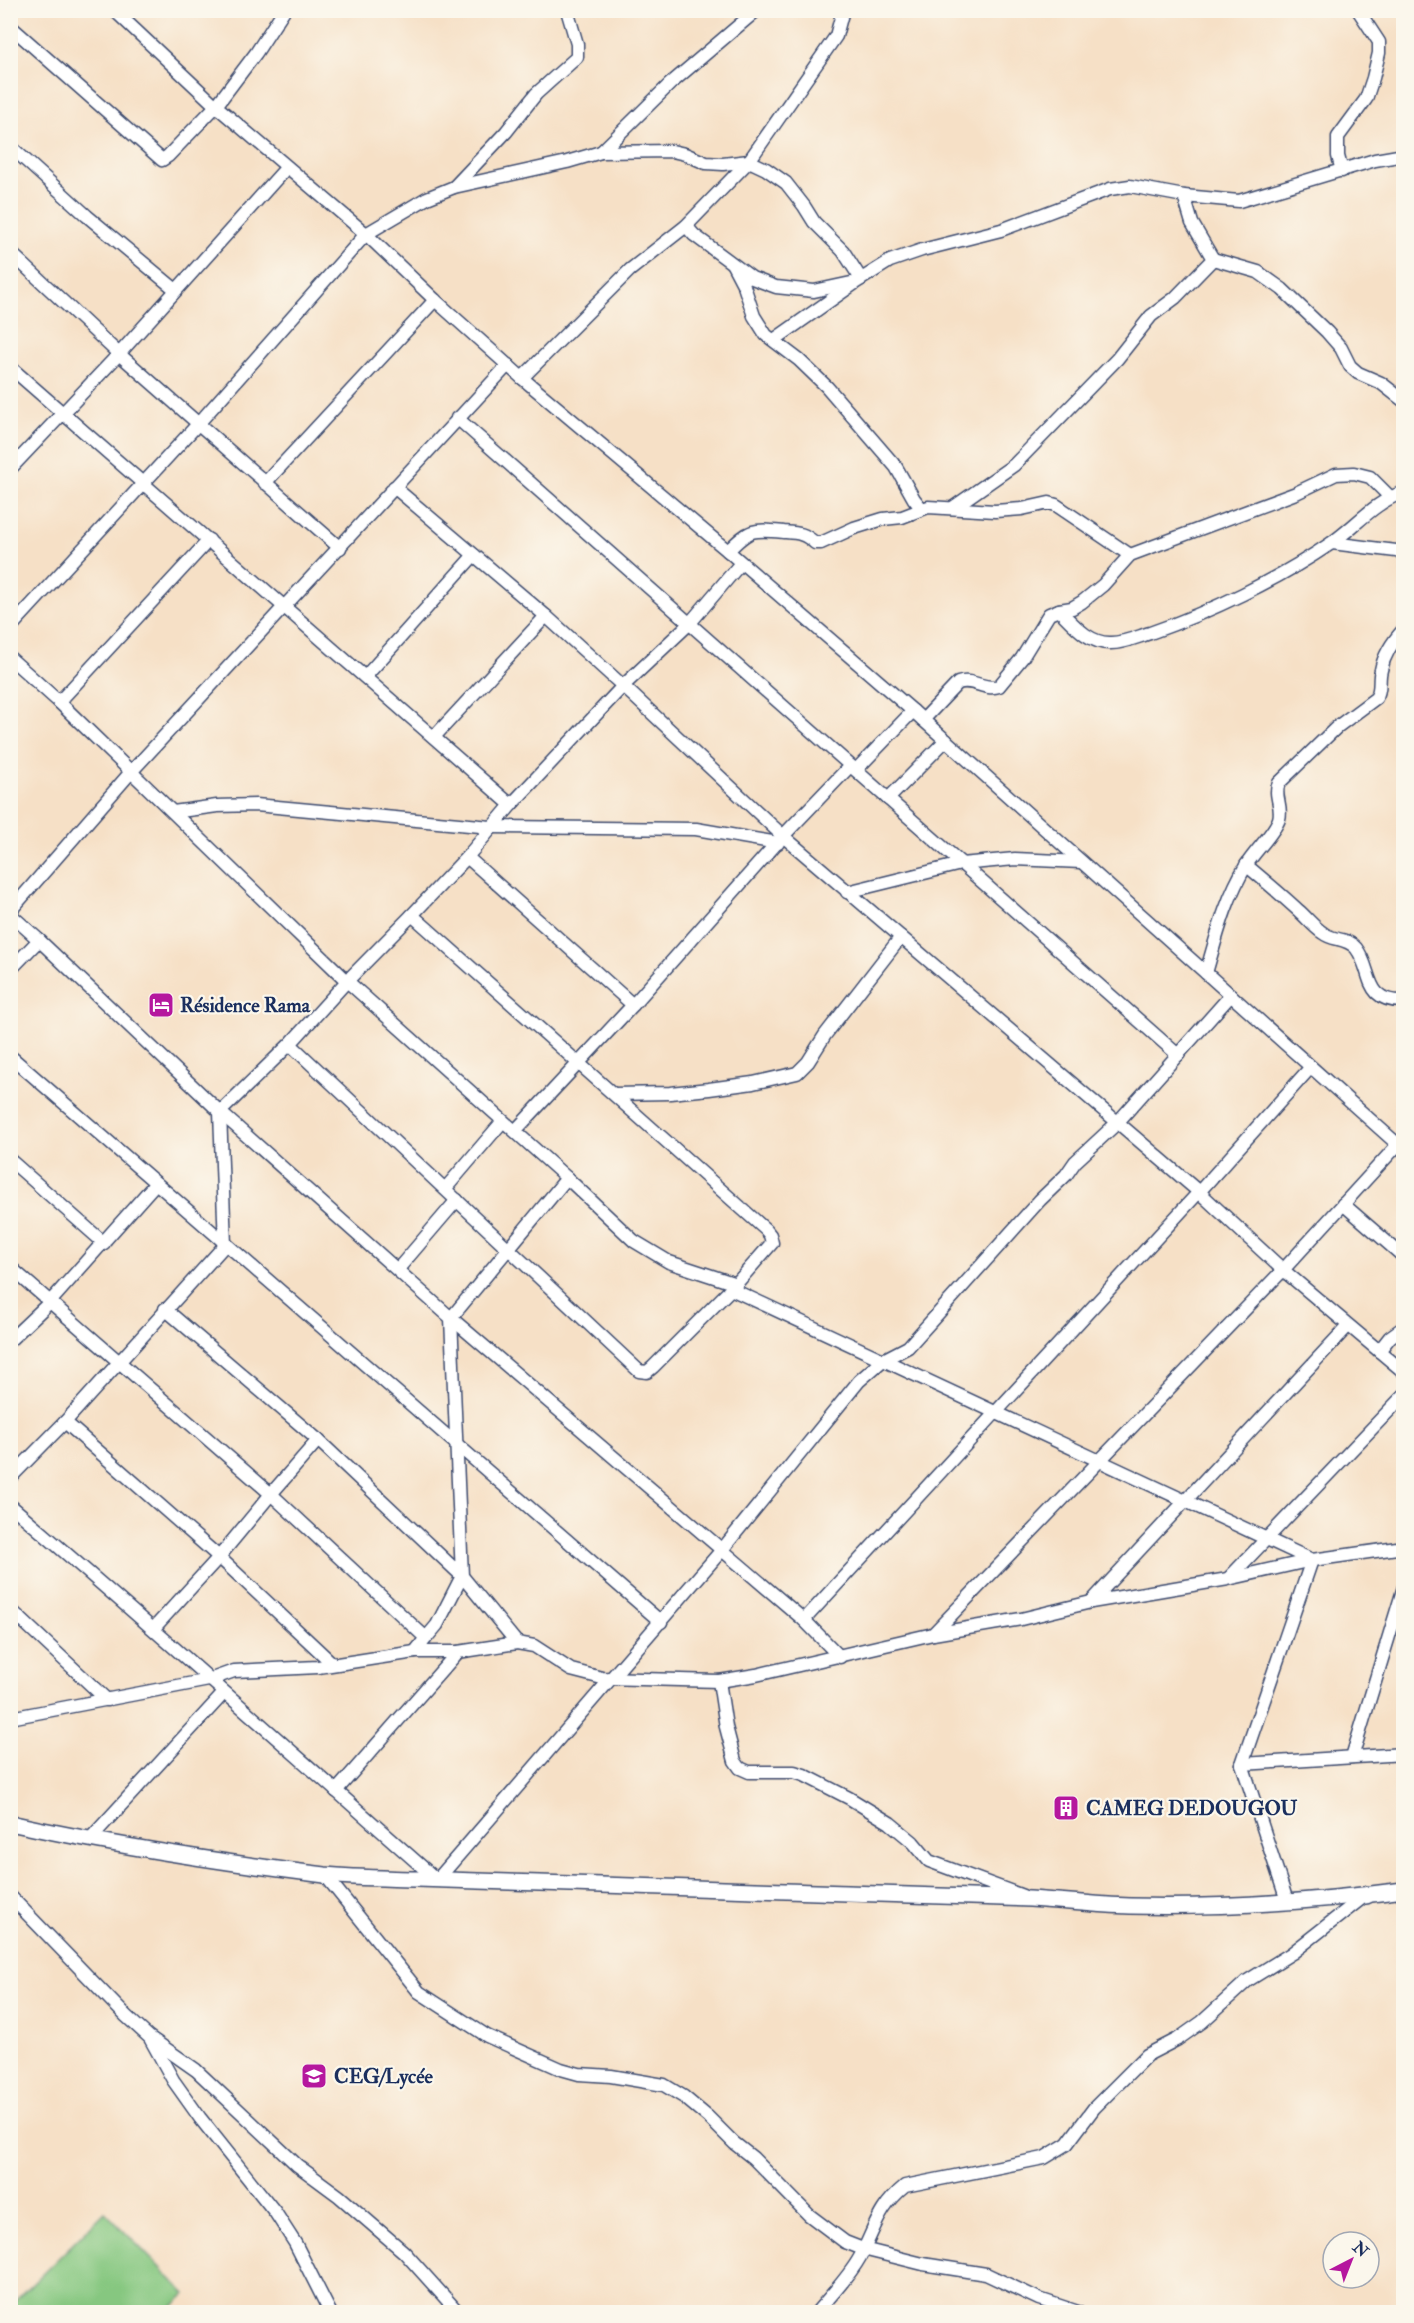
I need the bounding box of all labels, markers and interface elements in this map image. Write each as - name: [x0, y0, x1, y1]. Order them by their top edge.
- hotel icon: Résidence Rama: [146, 990, 176, 1020]
- place label: Résidence Rama: [180, 993, 311, 1018]
- building icon: CAMEG DEDOUGOU: [1051, 1793, 1081, 1823]
- place label: CAMEG DEDOUGOU: [1086, 1796, 1298, 1821]
- school or university icon: CEG/Lycée: [299, 2061, 329, 2091]
- place label: CEG/Lycée: [334, 2064, 434, 2090]
- north arrow: [1321, 2230, 1381, 2290]
- text: N: [1348, 2237, 1373, 2262]

